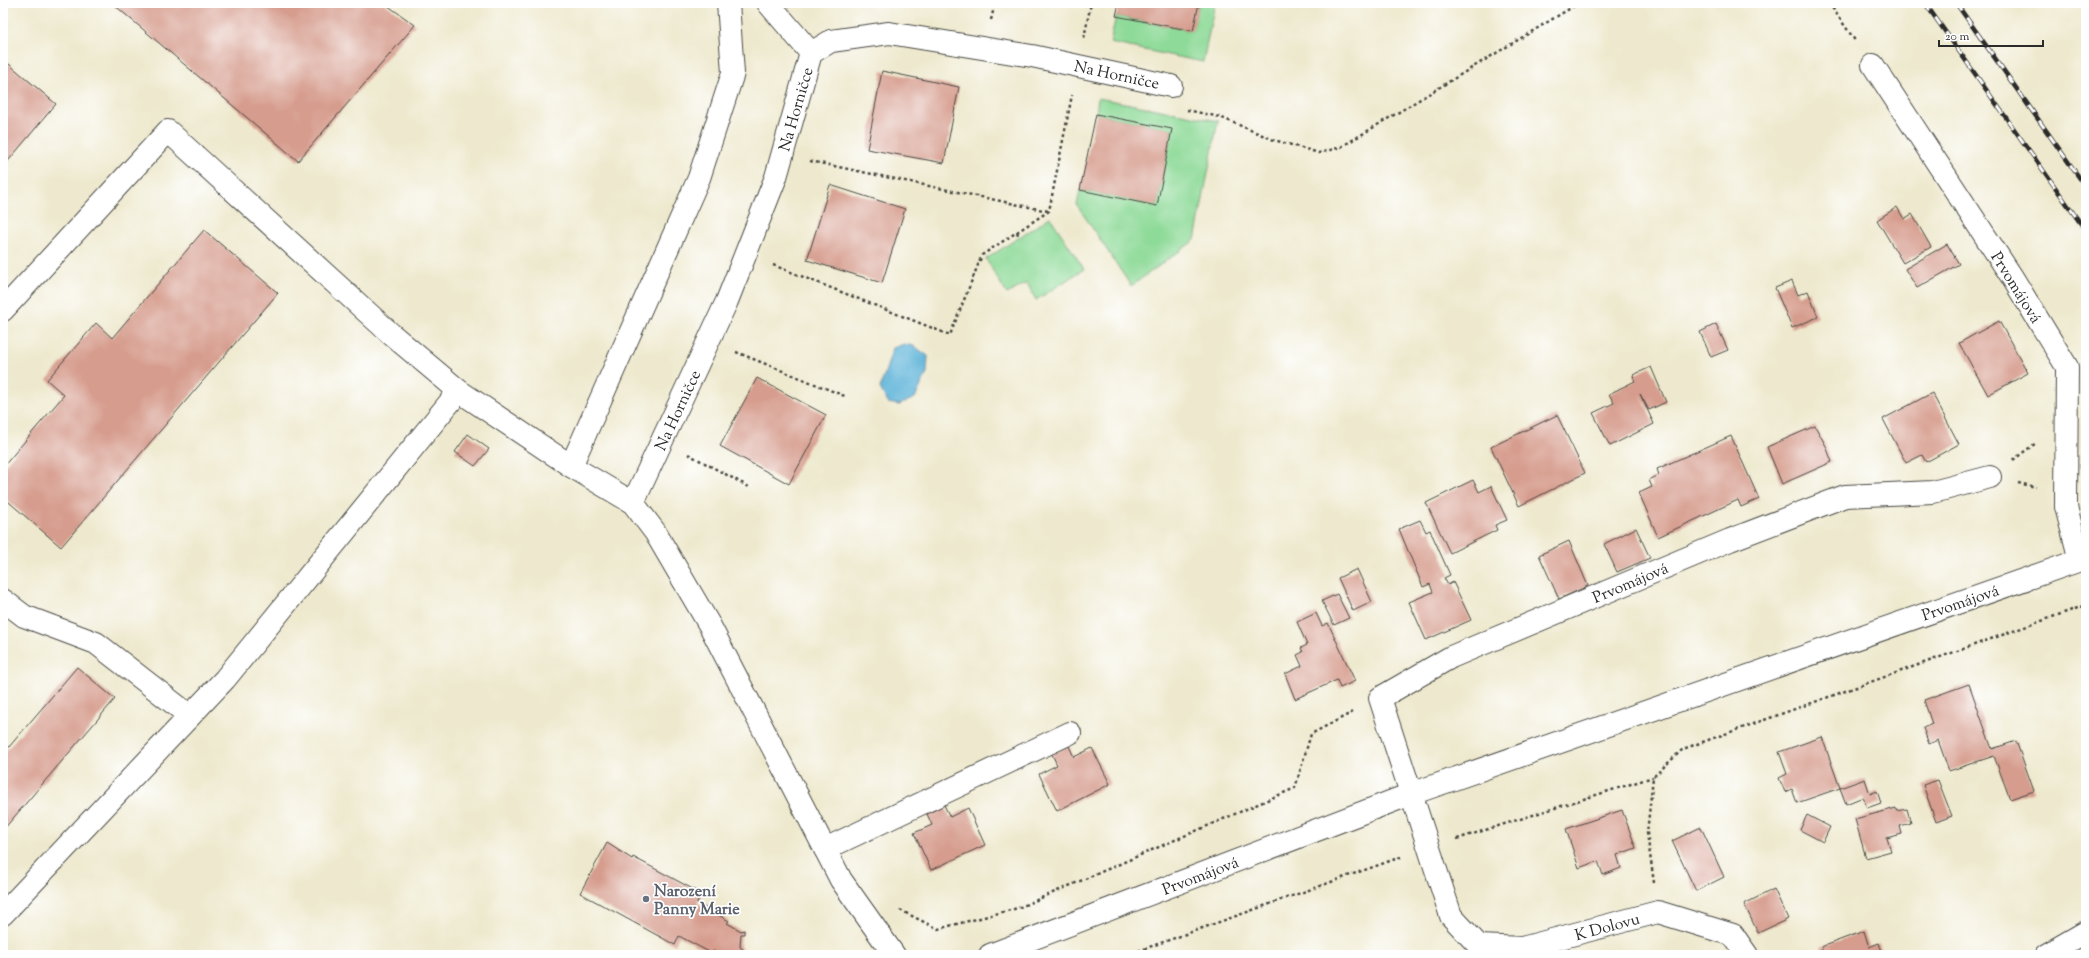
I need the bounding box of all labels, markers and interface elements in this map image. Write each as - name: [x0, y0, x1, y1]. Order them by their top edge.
- scale bar: [1939, 22, 2043, 48]
- text: 20 m: [1945, 28, 1970, 46]
- street label: Na Horničce: [1072, 56, 1161, 97]
- street label: Na Horničce: [774, 65, 820, 155]
- street label: Prvomájová: [1984, 248, 2046, 329]
- street label: Na Horničce: [651, 367, 708, 455]
- street label: Prvomájová: [1589, 558, 1673, 611]
- street label: Prvomájová: [1919, 580, 2003, 628]
- street label: Prvomájová: [1159, 852, 1243, 902]
- place label: Narození Panny Marie: [654, 881, 740, 922]
- marker: Narození Panny Marie: [641, 894, 651, 904]
- street label: K Dolovu: [1573, 909, 1643, 948]

